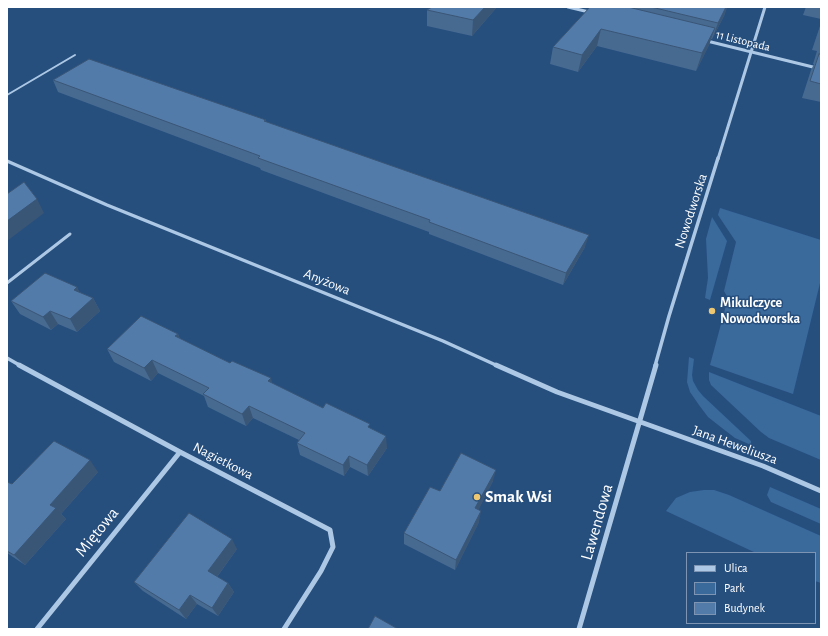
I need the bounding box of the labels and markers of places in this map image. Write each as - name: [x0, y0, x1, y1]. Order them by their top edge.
- place label: Mikulczyce Nowodworska: [720, 295, 800, 328]
- marker: Mikulczyce Nowodworska: [707, 306, 717, 316]
- place label: Smak Wsi: [485, 487, 552, 507]
- marker: Smak Wsi: [472, 492, 482, 502]

